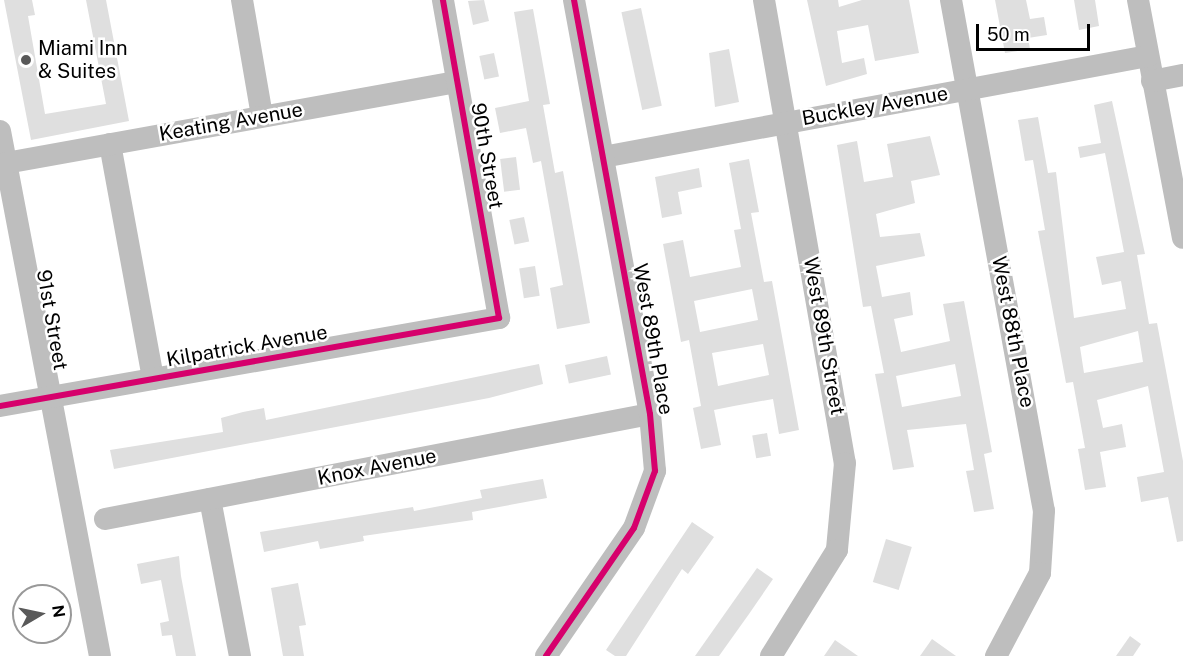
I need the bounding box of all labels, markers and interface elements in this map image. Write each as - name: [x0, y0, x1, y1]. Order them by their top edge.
- scale bar: [979, 12, 1093, 50]
- text: 50 m: [987, 24, 1030, 45]
- place label: Miami Inn & Suites: [38, 36, 128, 83]
- marker: Miami Inn & Suites: [19, 53, 33, 67]
- street label: Buckley Avenue: [800, 81, 950, 131]
- street label: Keating Avenue: [157, 98, 305, 146]
- street label: 90th Street: [466, 101, 508, 211]
- street label: West 88th Place: [987, 254, 1039, 410]
- street label: West 89th Street: [798, 255, 850, 417]
- street label: West 89th Place: [628, 261, 678, 417]
- street label: 91st Street: [31, 268, 73, 372]
- street label: Kilpatrick Avenue: [165, 320, 329, 372]
- street label: Knox Avenue: [316, 444, 438, 490]
- north arrow: [12, 584, 72, 644]
- text: N: [48, 604, 69, 619]

